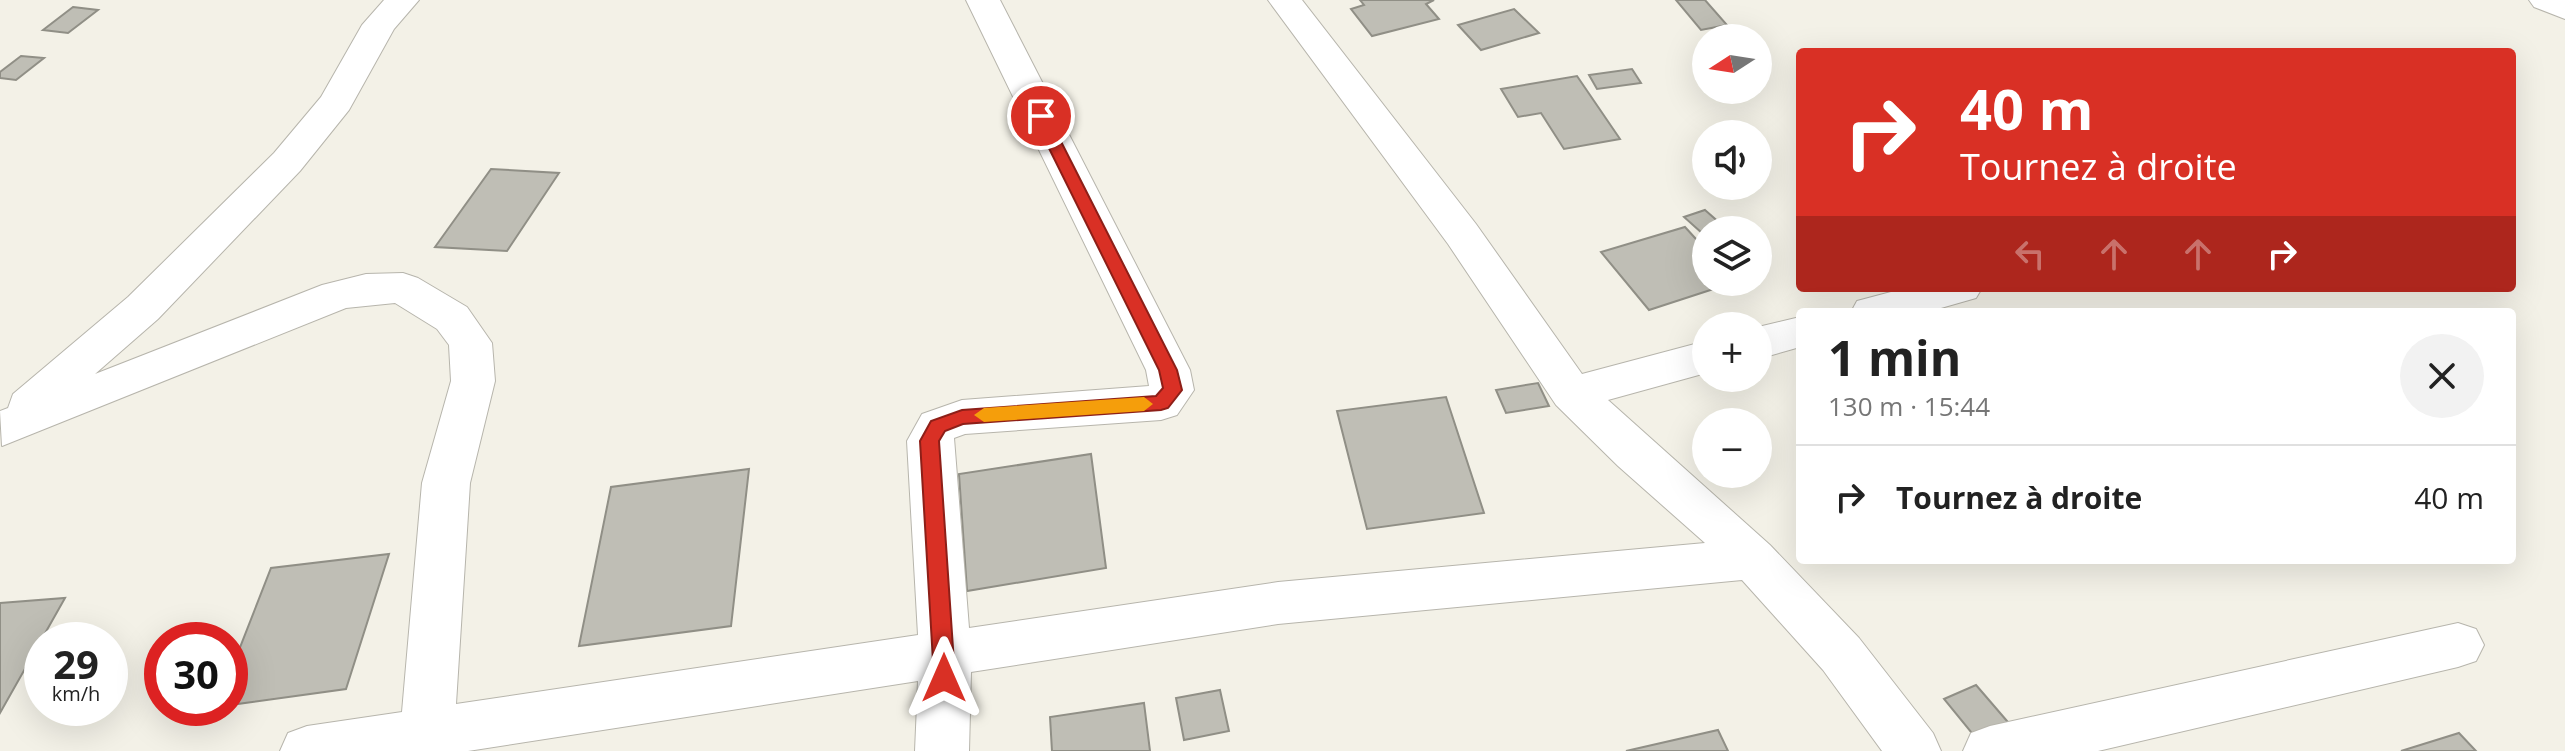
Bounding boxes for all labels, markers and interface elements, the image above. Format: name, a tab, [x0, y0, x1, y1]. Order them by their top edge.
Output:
north arrow	[1692, 24, 1772, 104]
map controls	[1692, 24, 1772, 488]
text: 40 m	[1960, 70, 2094, 146]
icon: right	[1828, 80, 1932, 184]
pin	[1007, 82, 1075, 150]
icon: arrive	[1019, 94, 1063, 138]
button: sound	[1692, 120, 1772, 200]
text: Tournez à droite	[1960, 142, 2237, 191]
button: layers	[1692, 216, 1772, 296]
icon: left	[2008, 232, 2052, 276]
icon: ahead	[2092, 232, 2136, 276]
icon: ahead	[2176, 232, 2220, 276]
icon: right	[2260, 232, 2304, 276]
button: +	[1692, 312, 1772, 392]
text: 1 min	[1828, 325, 1961, 390]
button: close	[2400, 334, 2484, 418]
text: 130 m · 15:44	[1828, 388, 1990, 424]
button: −	[1692, 408, 1772, 488]
icon: right	[1828, 475, 1872, 519]
text: Tournez à droite	[1896, 477, 2142, 518]
text: 40 m	[2414, 477, 2484, 518]
speed limit sign: 30	[144, 622, 248, 726]
text: 29	[53, 636, 99, 691]
position arrow	[902, 636, 986, 720]
text: km/h	[52, 680, 100, 707]

